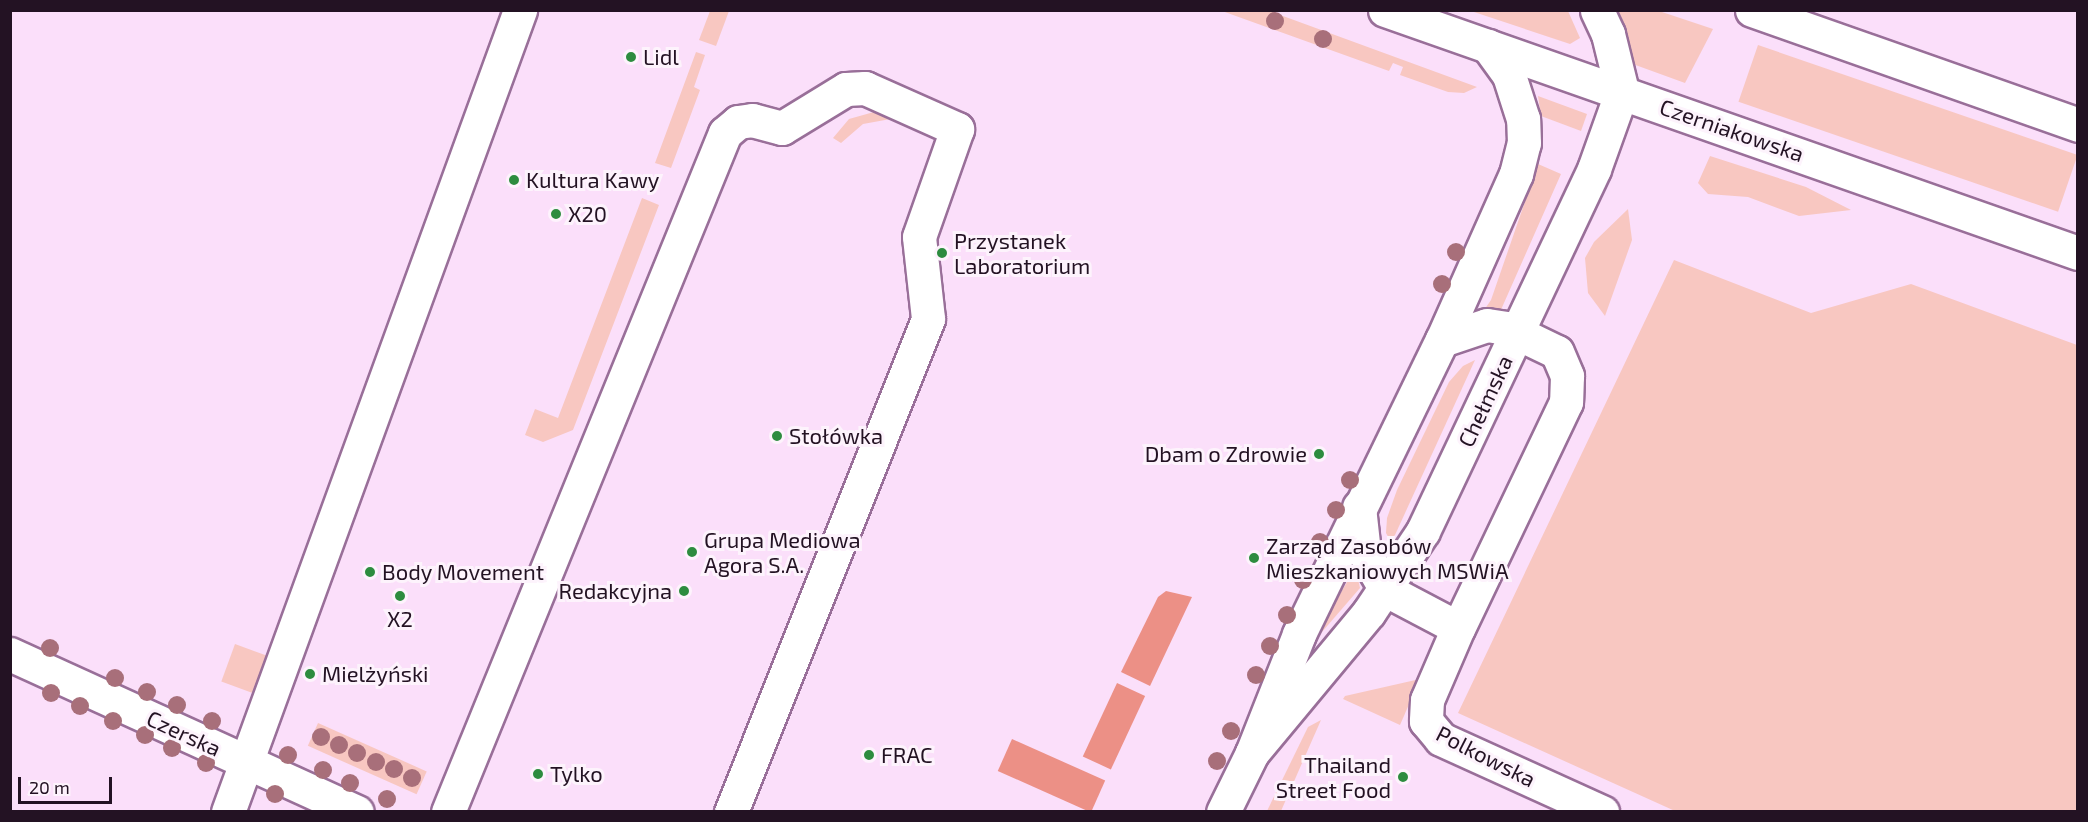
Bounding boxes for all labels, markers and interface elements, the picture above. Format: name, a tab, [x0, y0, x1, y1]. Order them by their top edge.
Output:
place label: Lidl	[643, 44, 679, 70]
marker: Lidl	[624, 50, 638, 64]
street label: Czerniakowska	[1657, 93, 1807, 167]
place label: Kultura Kawy	[526, 167, 659, 193]
marker: Kultura Kawy	[507, 173, 521, 187]
place label: X20	[568, 201, 607, 227]
marker: X20	[549, 207, 563, 221]
place label: Przystanek Laboratorium	[954, 227, 1090, 278]
marker: Przystanek Laboratorium	[935, 246, 949, 260]
street label: Chełmska	[1452, 351, 1518, 451]
place label: Stołówka	[789, 423, 883, 449]
marker: Stołówka	[770, 429, 784, 443]
place label: Dbam o Zdrowie	[1145, 441, 1307, 467]
marker: Dbam o Zdrowie	[1312, 447, 1326, 461]
place label: Grupa Mediowa Agora S.A.	[704, 526, 861, 578]
place label: Zarząd Zasobów Mieszkaniowych MSWiA	[1266, 532, 1509, 584]
marker: Grupa Mediowa Agora S.A.	[685, 545, 699, 559]
marker: Zarząd Zasobów Mieszkaniowych MSWiA	[1247, 551, 1261, 565]
place label: Body Movement	[382, 559, 545, 585]
marker: Body Movement	[363, 565, 377, 579]
place label: Redakcyjna	[558, 578, 672, 604]
marker: Redakcyjna	[677, 584, 691, 598]
marker: X2	[393, 589, 407, 603]
place label: X2	[387, 606, 413, 632]
place label: Mielżyński	[322, 661, 429, 687]
marker: Mielżyński	[303, 667, 317, 681]
street label: Czerska	[143, 704, 225, 762]
street label: Polkowska	[1432, 720, 1540, 792]
place label: FRAC	[881, 742, 933, 768]
marker: FRAC	[862, 748, 876, 762]
place label: Thailand Street Food	[1276, 751, 1391, 802]
place label: Tylko	[550, 761, 603, 787]
scale bar	[21, 765, 116, 803]
marker: Tylko	[531, 767, 545, 781]
marker: Thailand Street Food	[1396, 770, 1410, 784]
text: 20 m	[29, 776, 70, 798]

